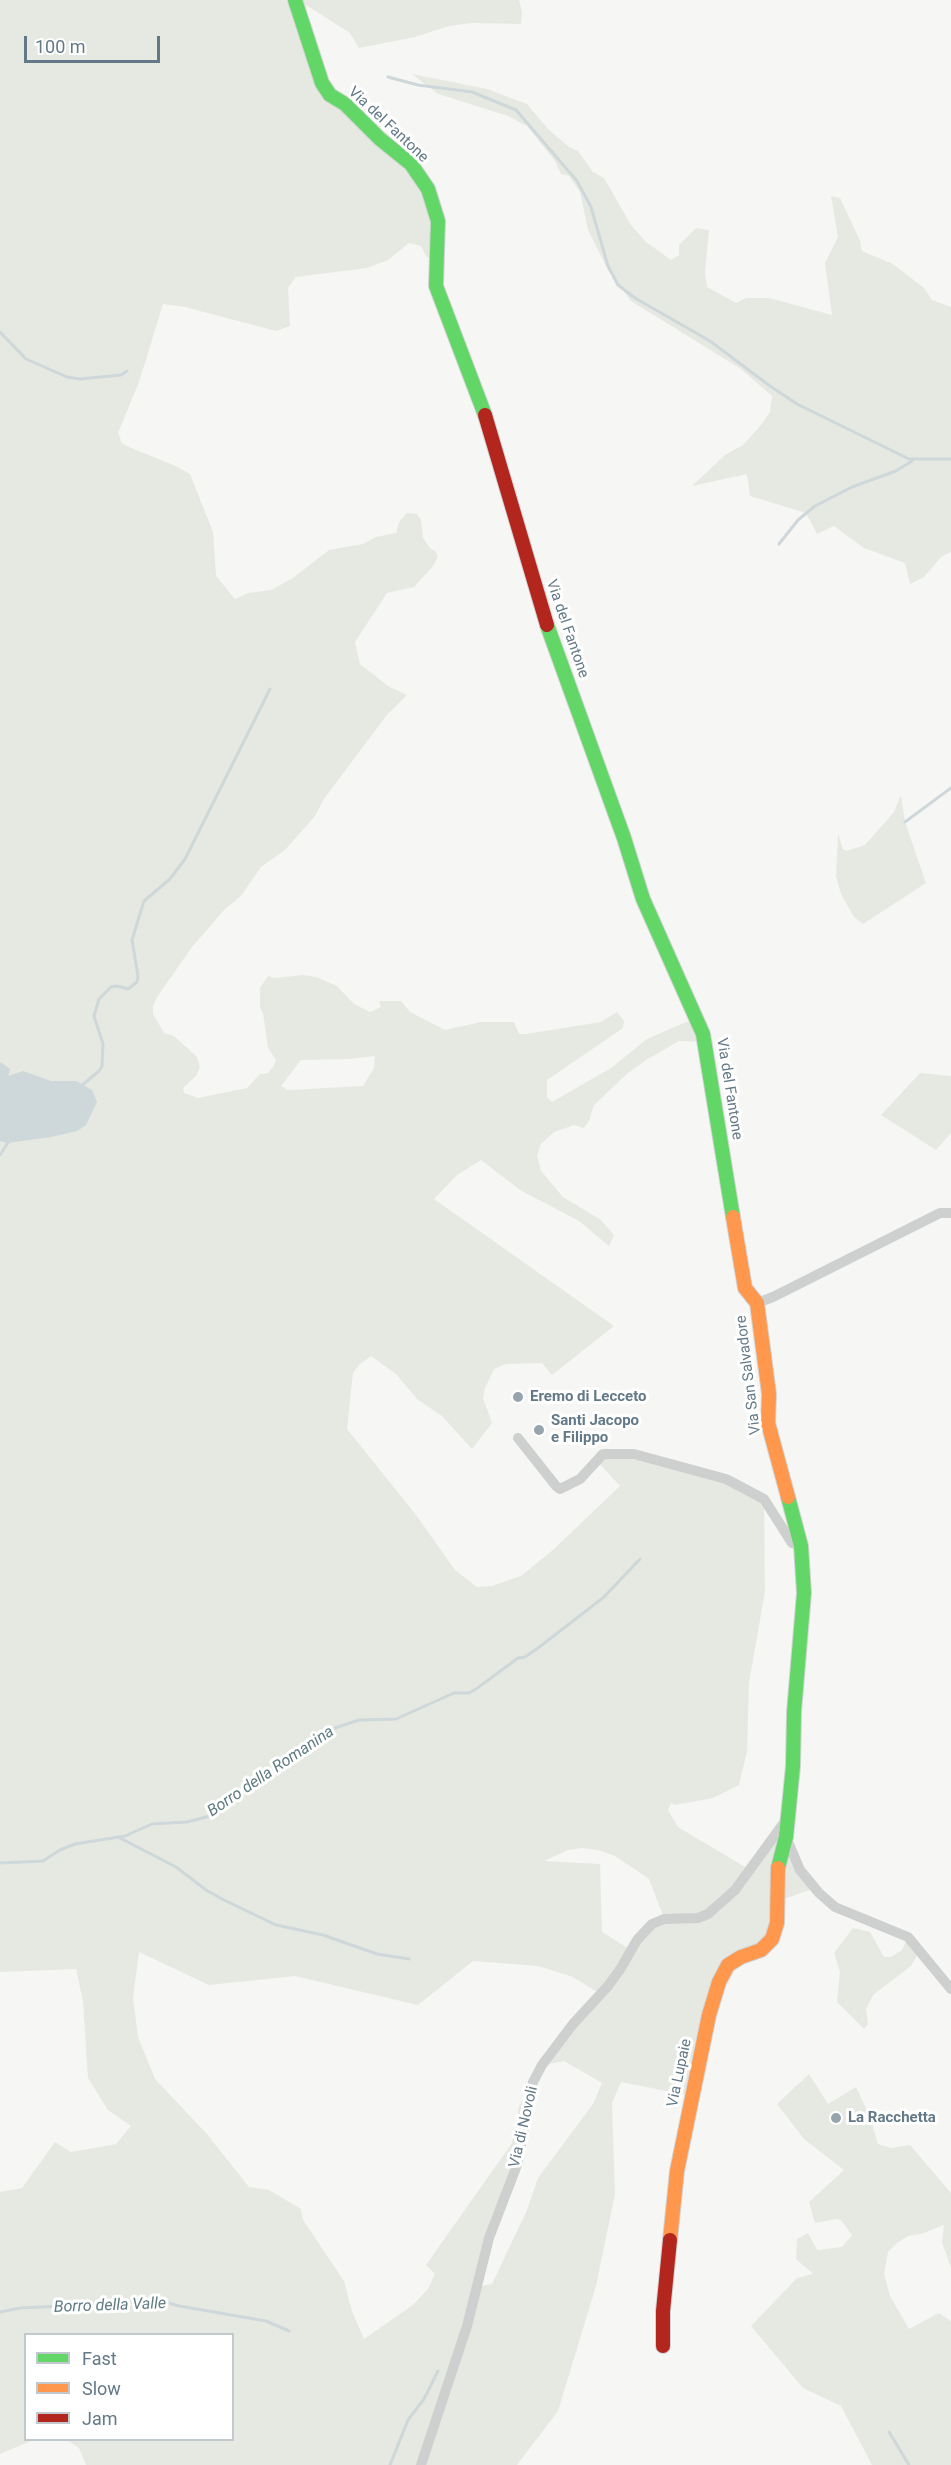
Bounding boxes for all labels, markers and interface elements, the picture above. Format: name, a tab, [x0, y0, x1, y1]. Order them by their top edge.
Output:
scale bar	[27, 24, 164, 62]
text: 100 m	[35, 36, 86, 57]
street label: Via del Fantone	[344, 83, 432, 167]
street label: Via del Fantone	[542, 577, 592, 681]
street label: Via del Fantone	[712, 1037, 746, 1141]
street label: Via San Salvadore	[733, 1314, 765, 1436]
place label: Eremo di Lecceto	[530, 1388, 647, 1406]
marker: Eremo di Lecceto	[511, 1390, 525, 1404]
place label: Santi Jacopo e Filippo	[551, 1412, 639, 1447]
marker: Santi Jacopo e Filippo	[532, 1423, 546, 1437]
water label: Borro della Romanina	[204, 1723, 338, 1821]
street label: Via Lupaie	[664, 2037, 696, 2109]
street label: Via di Novoli	[506, 2085, 542, 2169]
place label: La Racchetta	[848, 2109, 936, 2127]
marker: La Racchetta	[829, 2111, 843, 2125]
water label: Borro della Valle	[54, 2294, 166, 2318]
legend	[24, 2333, 234, 2441]
text: Fast	[82, 2348, 117, 2369]
text: Slow	[82, 2378, 121, 2399]
text: Jam	[82, 2408, 118, 2429]

